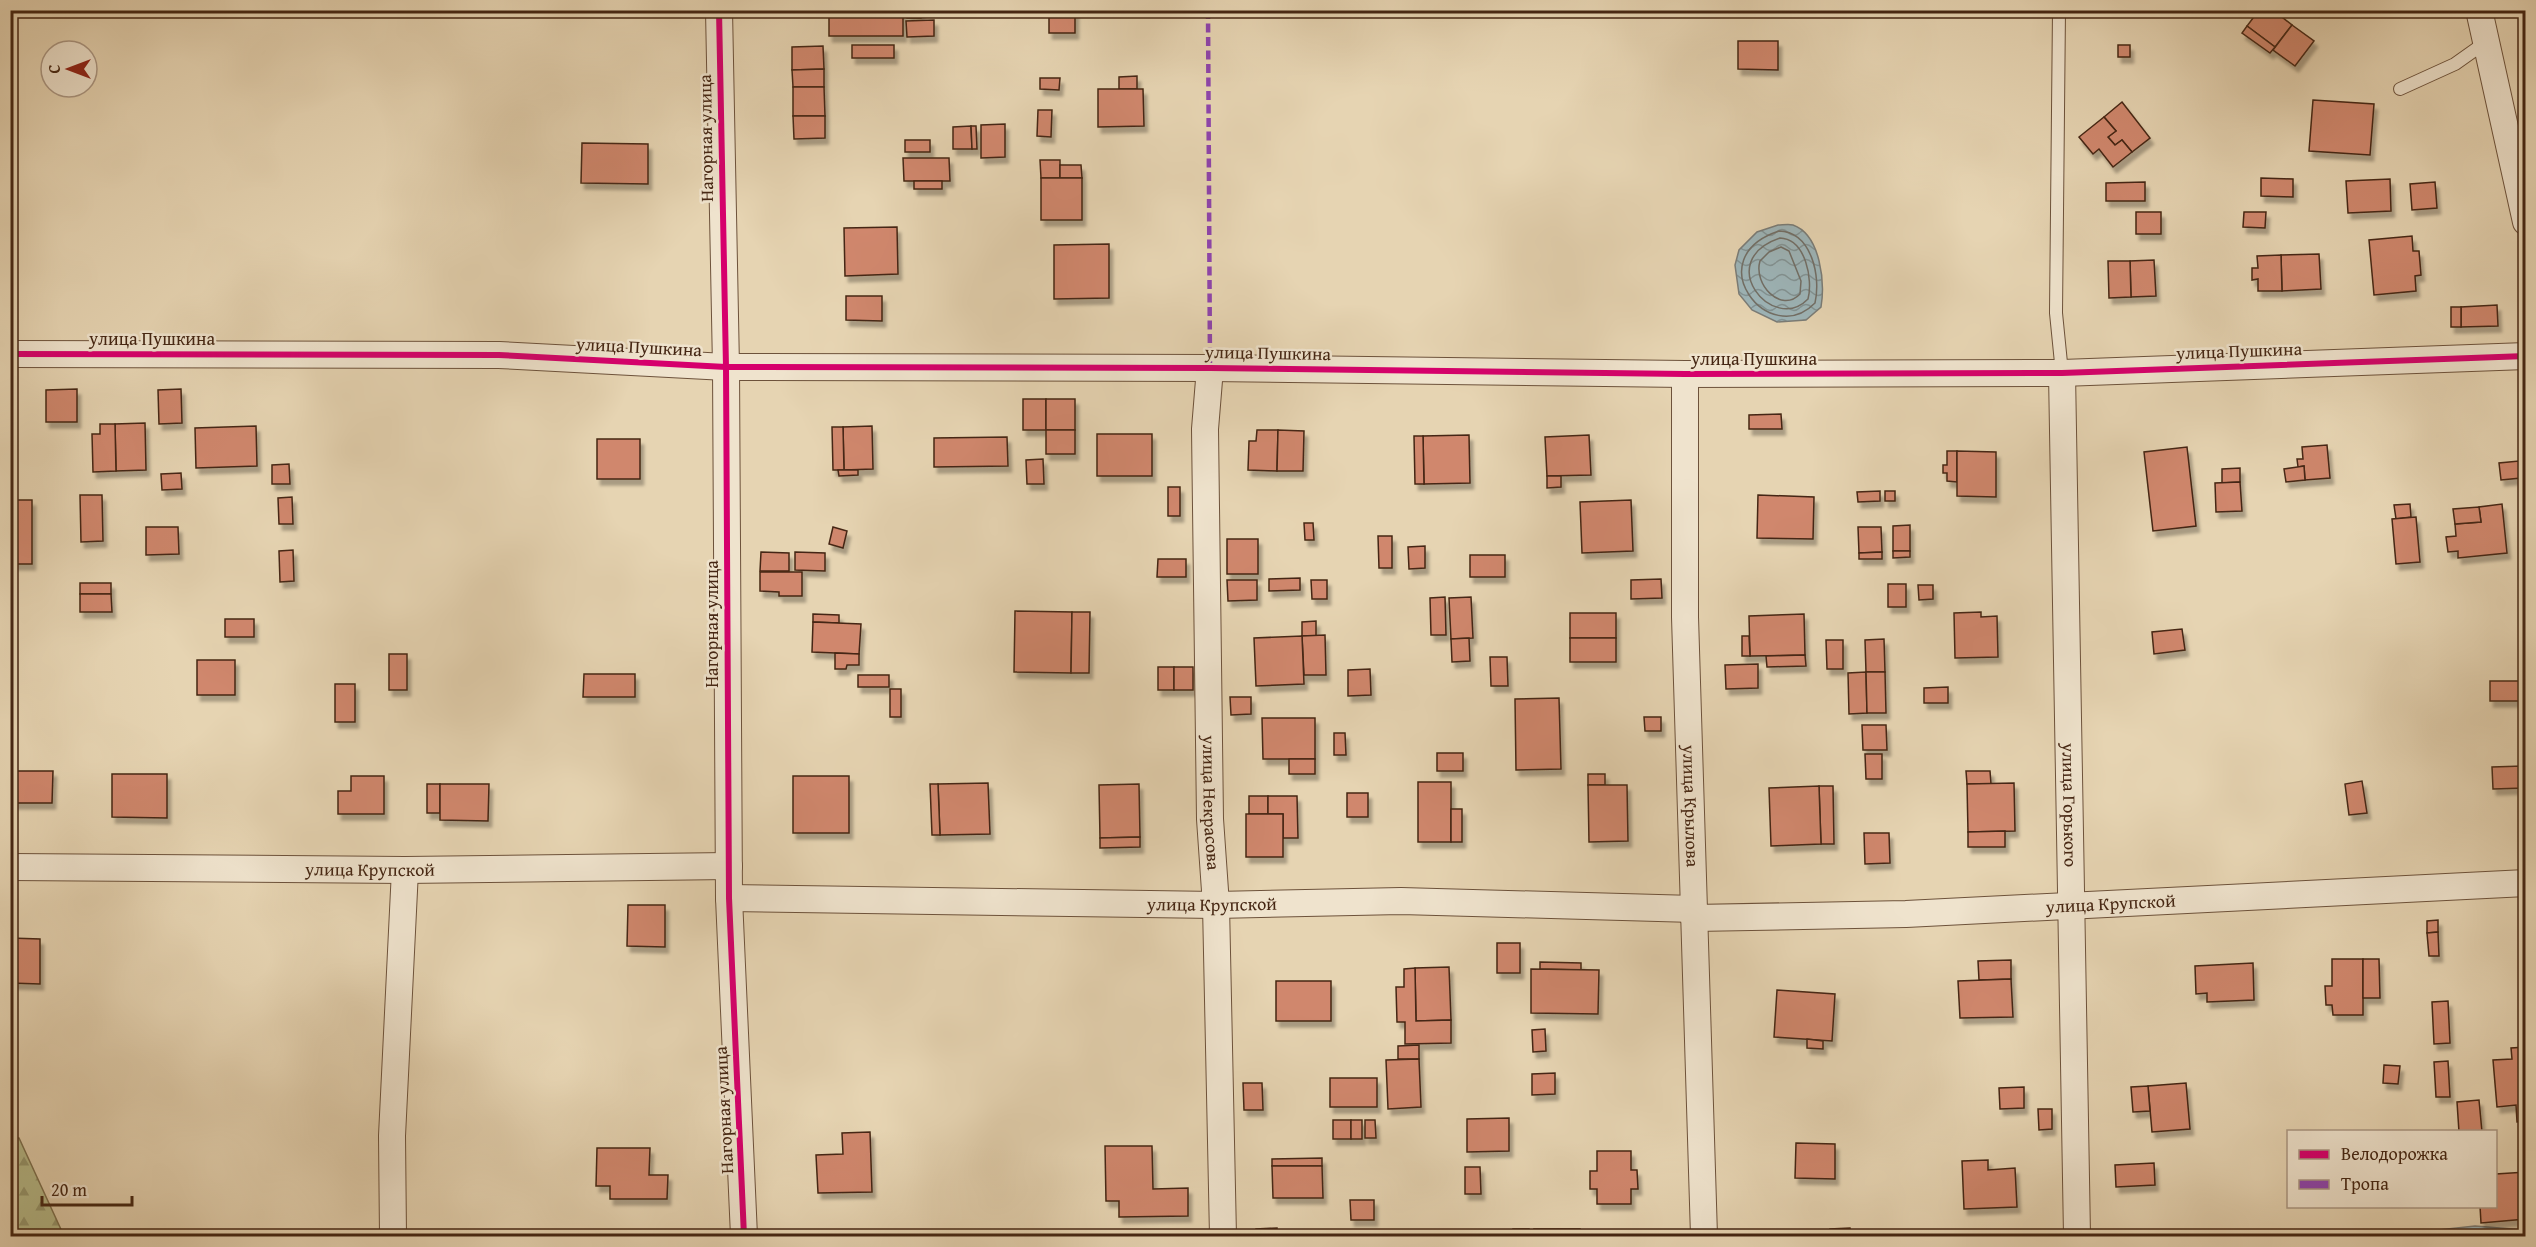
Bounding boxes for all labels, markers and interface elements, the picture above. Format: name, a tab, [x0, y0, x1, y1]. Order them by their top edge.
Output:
north arrow	[39, 39, 99, 99]
text: С	[42, 64, 66, 74]
street label: Нагорная улица	[691, 74, 720, 202]
street label: улица Пушкина	[88, 325, 215, 352]
street label: улица Пушкина	[574, 330, 703, 363]
street label: улица Пушкина	[2175, 335, 2303, 366]
street label: улица Пушкина	[1204, 338, 1332, 367]
street label: улица Пушкина	[1690, 345, 1817, 372]
street label: Нагорная улица	[698, 560, 725, 688]
street label: улица Некрасова	[1196, 734, 1228, 872]
street label: улица Горького	[2055, 742, 2085, 867]
street label: улица Крылова	[1676, 743, 1707, 868]
street label: улица Крупской	[304, 855, 435, 883]
street label: улица Крупской	[2044, 887, 2177, 920]
street label: улица Крупской	[1146, 890, 1278, 918]
street label: Нагорная улица	[707, 1045, 740, 1175]
legend	[2287, 1130, 2497, 1208]
text: Велодорожка	[2341, 1140, 2448, 1167]
scale bar	[42, 1169, 132, 1207]
text: Тропа	[2341, 1170, 2389, 1197]
text: 20 m	[51, 1176, 87, 1203]

